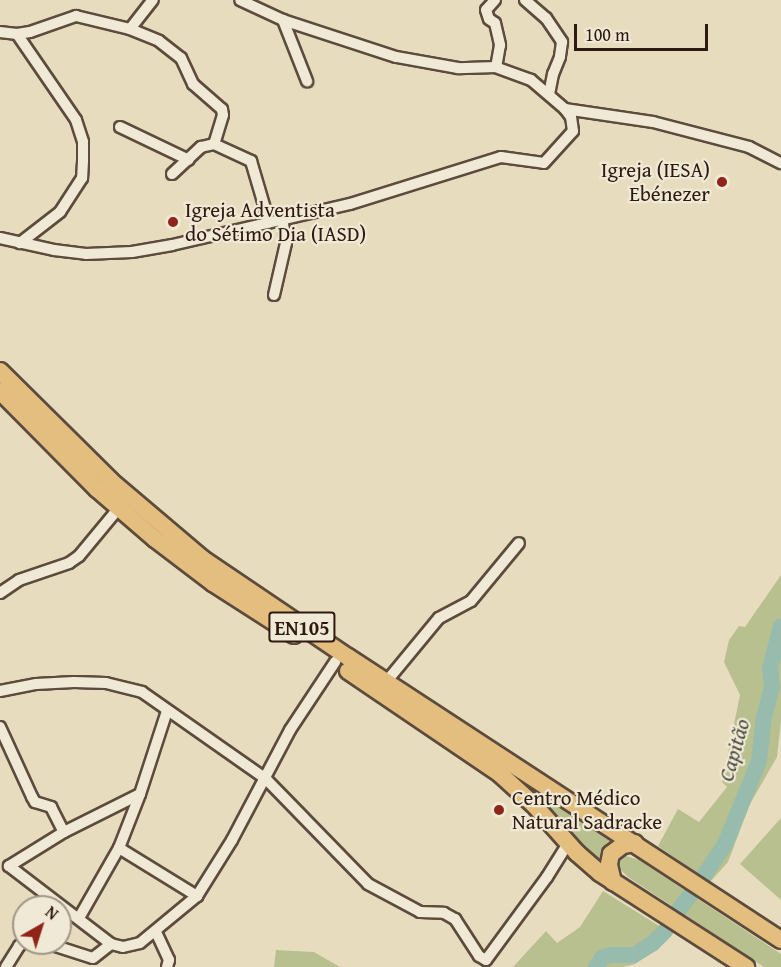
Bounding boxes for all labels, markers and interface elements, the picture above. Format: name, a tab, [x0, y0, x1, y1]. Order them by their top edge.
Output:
scale bar	[577, 12, 710, 50]
text: 100 m	[585, 21, 630, 48]
place label: Igreja (IESA) Ebénezer	[601, 157, 710, 207]
marker: Igreja (IESA) Ebénezer	[715, 175, 729, 189]
place label: Igreja Adventista do Sétimo Dia (IASD)	[185, 197, 366, 247]
marker: Igreja Adventista do Sétimo Dia (IASD)	[166, 215, 180, 229]
road number: EN105	[268, 610, 336, 644]
water label: Capitão	[713, 716, 755, 784]
place label: Centro Médico Natural Sadracke	[512, 785, 662, 835]
marker: Centro Médico Natural Sadracke	[490, 801, 508, 819]
north arrow	[12, 895, 72, 955]
text: N	[40, 900, 64, 925]

